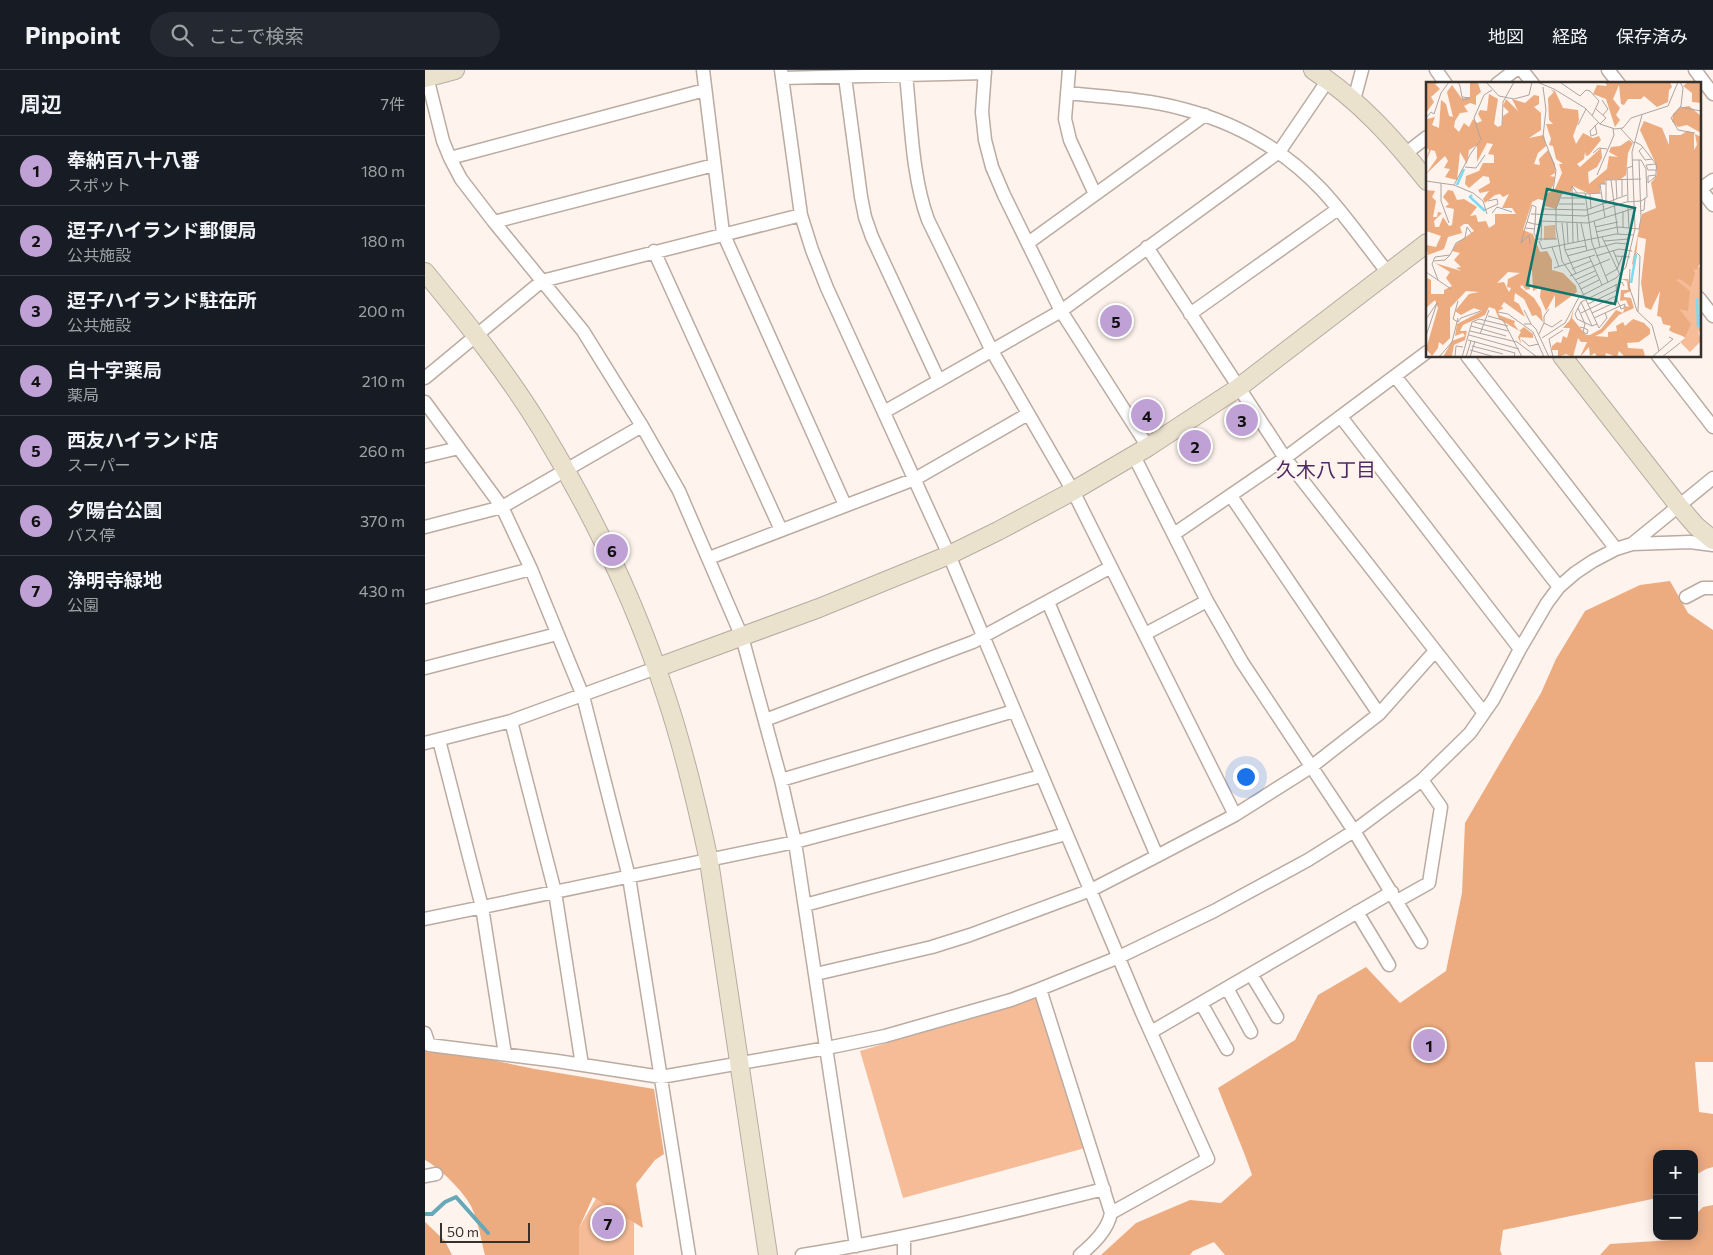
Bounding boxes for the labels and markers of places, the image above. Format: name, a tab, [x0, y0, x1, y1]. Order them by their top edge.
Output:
pin: 5	[1100, 302, 1132, 340]
pin: 4	[1131, 396, 1163, 434]
pin: 3	[1226, 401, 1258, 439]
pin: 2	[1179, 427, 1211, 465]
pin: 6	[596, 531, 628, 569]
pin: 1	[1413, 1026, 1445, 1064]
pin: 7	[592, 1204, 624, 1242]

